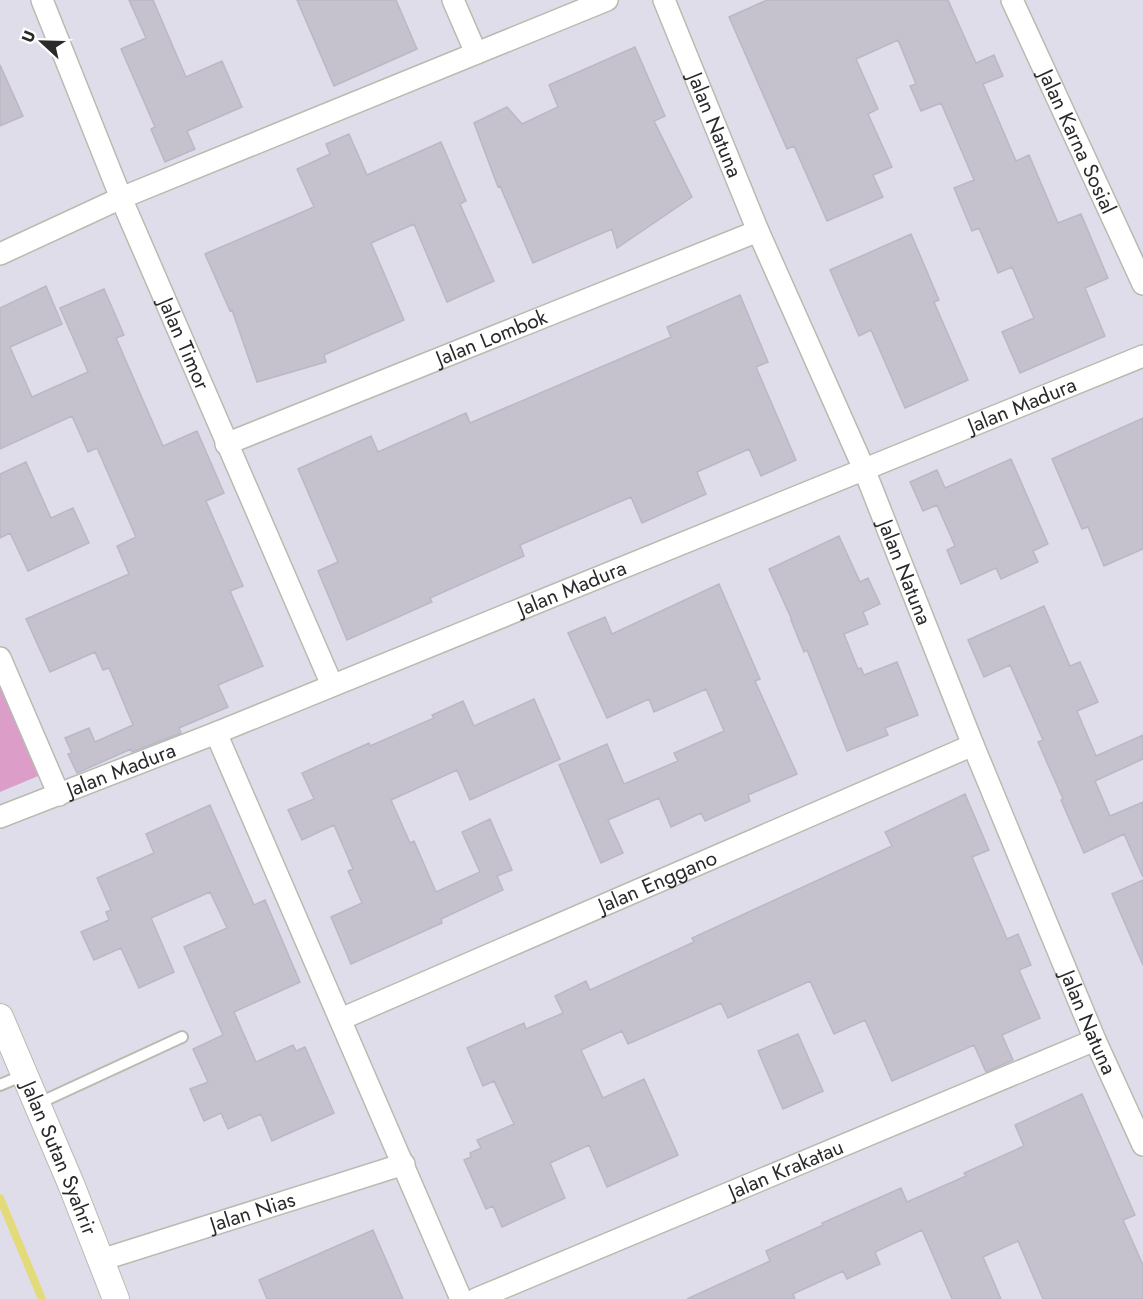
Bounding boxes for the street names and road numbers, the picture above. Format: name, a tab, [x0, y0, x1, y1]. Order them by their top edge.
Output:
street label: Jalan Karna Sosial	[1030, 62, 1124, 219]
street label: Jalan Natuna	[679, 65, 750, 182]
street label: Jalan Timor	[150, 290, 218, 395]
street label: Jalan Lombok	[429, 302, 552, 375]
street label: Jalan Madura	[960, 370, 1081, 442]
street label: Jalan Natuna	[869, 512, 939, 629]
street label: Jalan Madura	[510, 553, 631, 625]
street label: Jalan Madura	[59, 735, 180, 806]
street label: Jalan Enggano	[591, 843, 722, 922]
street label: Jalan Natuna	[1052, 963, 1124, 1080]
street label: Jalan Sutan Syahrir	[13, 1074, 105, 1240]
street label: Jalan Krakatau	[721, 1132, 848, 1208]
street label: Jalan Nias	[203, 1184, 299, 1240]

